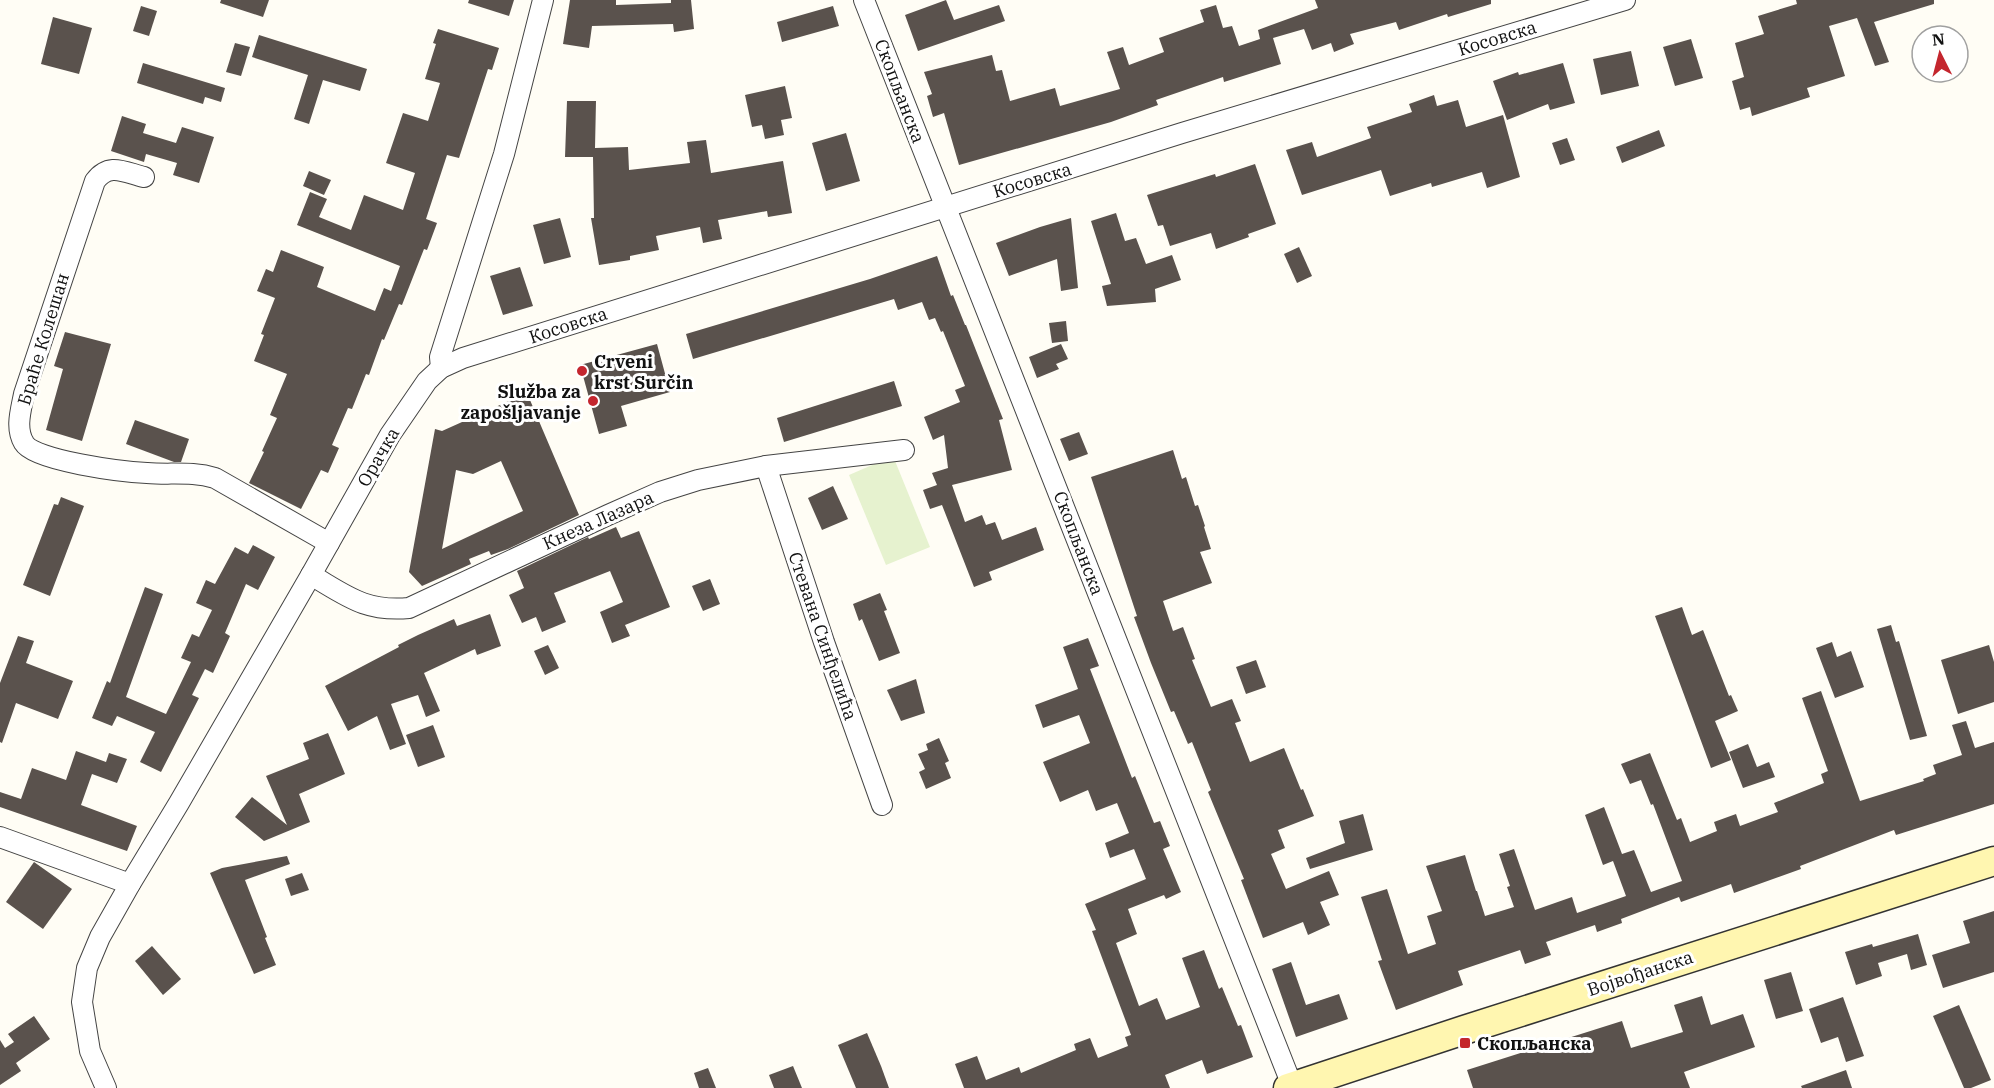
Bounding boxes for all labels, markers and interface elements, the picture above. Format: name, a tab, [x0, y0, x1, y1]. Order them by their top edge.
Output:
street label: Косовска	[1455, 15, 1539, 61]
north arrow	[1910, 24, 1970, 84]
text: N	[1931, 28, 1946, 50]
street label: Скопљанска	[870, 36, 930, 146]
street label: Косовска	[990, 157, 1074, 203]
street label: Браће Колешан	[12, 270, 74, 408]
street label: Косовска	[526, 301, 610, 348]
place label: Crveni krst Surčin	[594, 350, 693, 394]
marker: Crveni krst Surčin	[575, 364, 589, 378]
place label: Služba za zapošljavanje	[461, 380, 581, 424]
marker: Služba za zapošljavanje	[586, 394, 600, 408]
street label: Орачка	[352, 423, 404, 491]
street label: Кнеза Лазара	[539, 485, 657, 555]
street label: Скопљанска	[1049, 488, 1109, 598]
street label: Стевана Синђелића	[783, 549, 863, 723]
street label: Војвођанска	[1584, 945, 1696, 1001]
place label: Скопљанска	[1477, 1032, 1591, 1055]
marker: Скопљанска	[1458, 1036, 1472, 1050]

